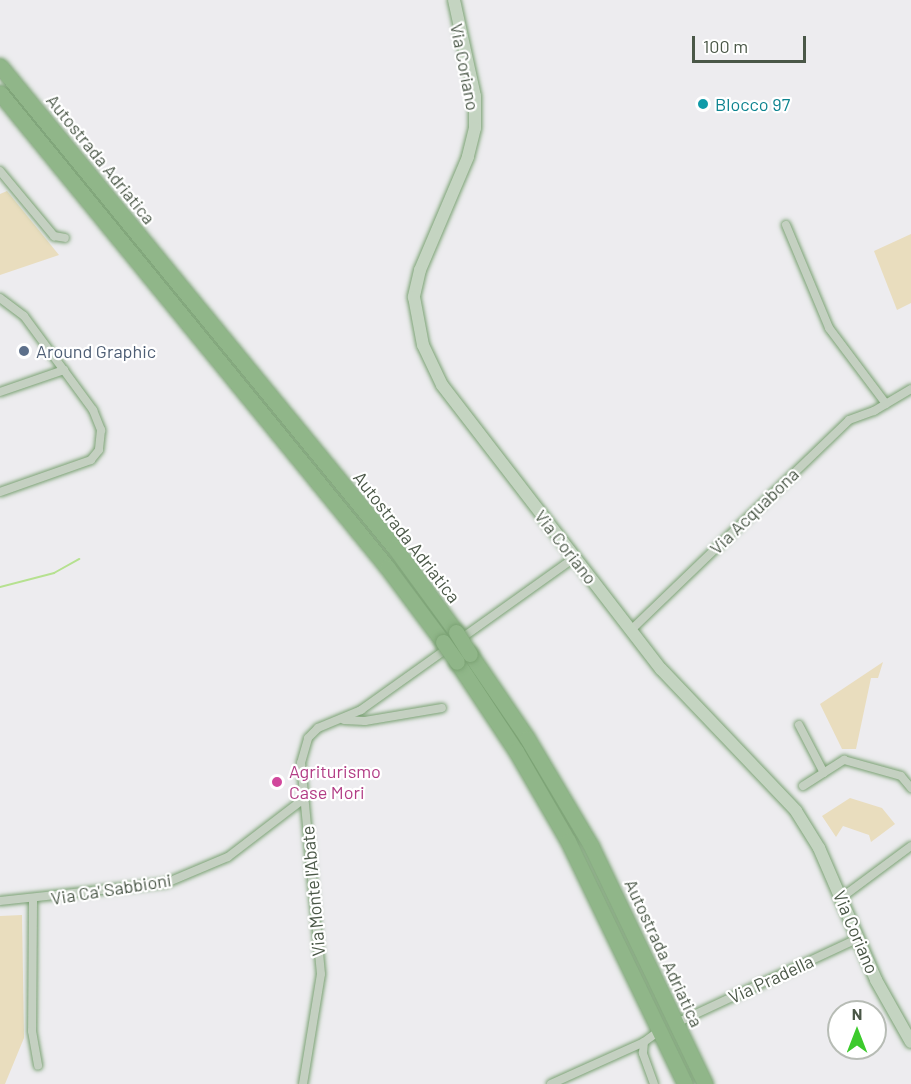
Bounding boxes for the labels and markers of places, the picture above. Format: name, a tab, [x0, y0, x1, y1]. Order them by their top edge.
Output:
place label: Blocco 97	[715, 93, 790, 115]
marker: Blocco 97	[696, 97, 710, 111]
place label: Around Graphic	[36, 340, 156, 362]
marker: Around Graphic	[17, 344, 31, 358]
place label: Agriturismo Case Mori	[289, 761, 381, 804]
marker: Agriturismo Case Mori	[270, 775, 284, 789]

